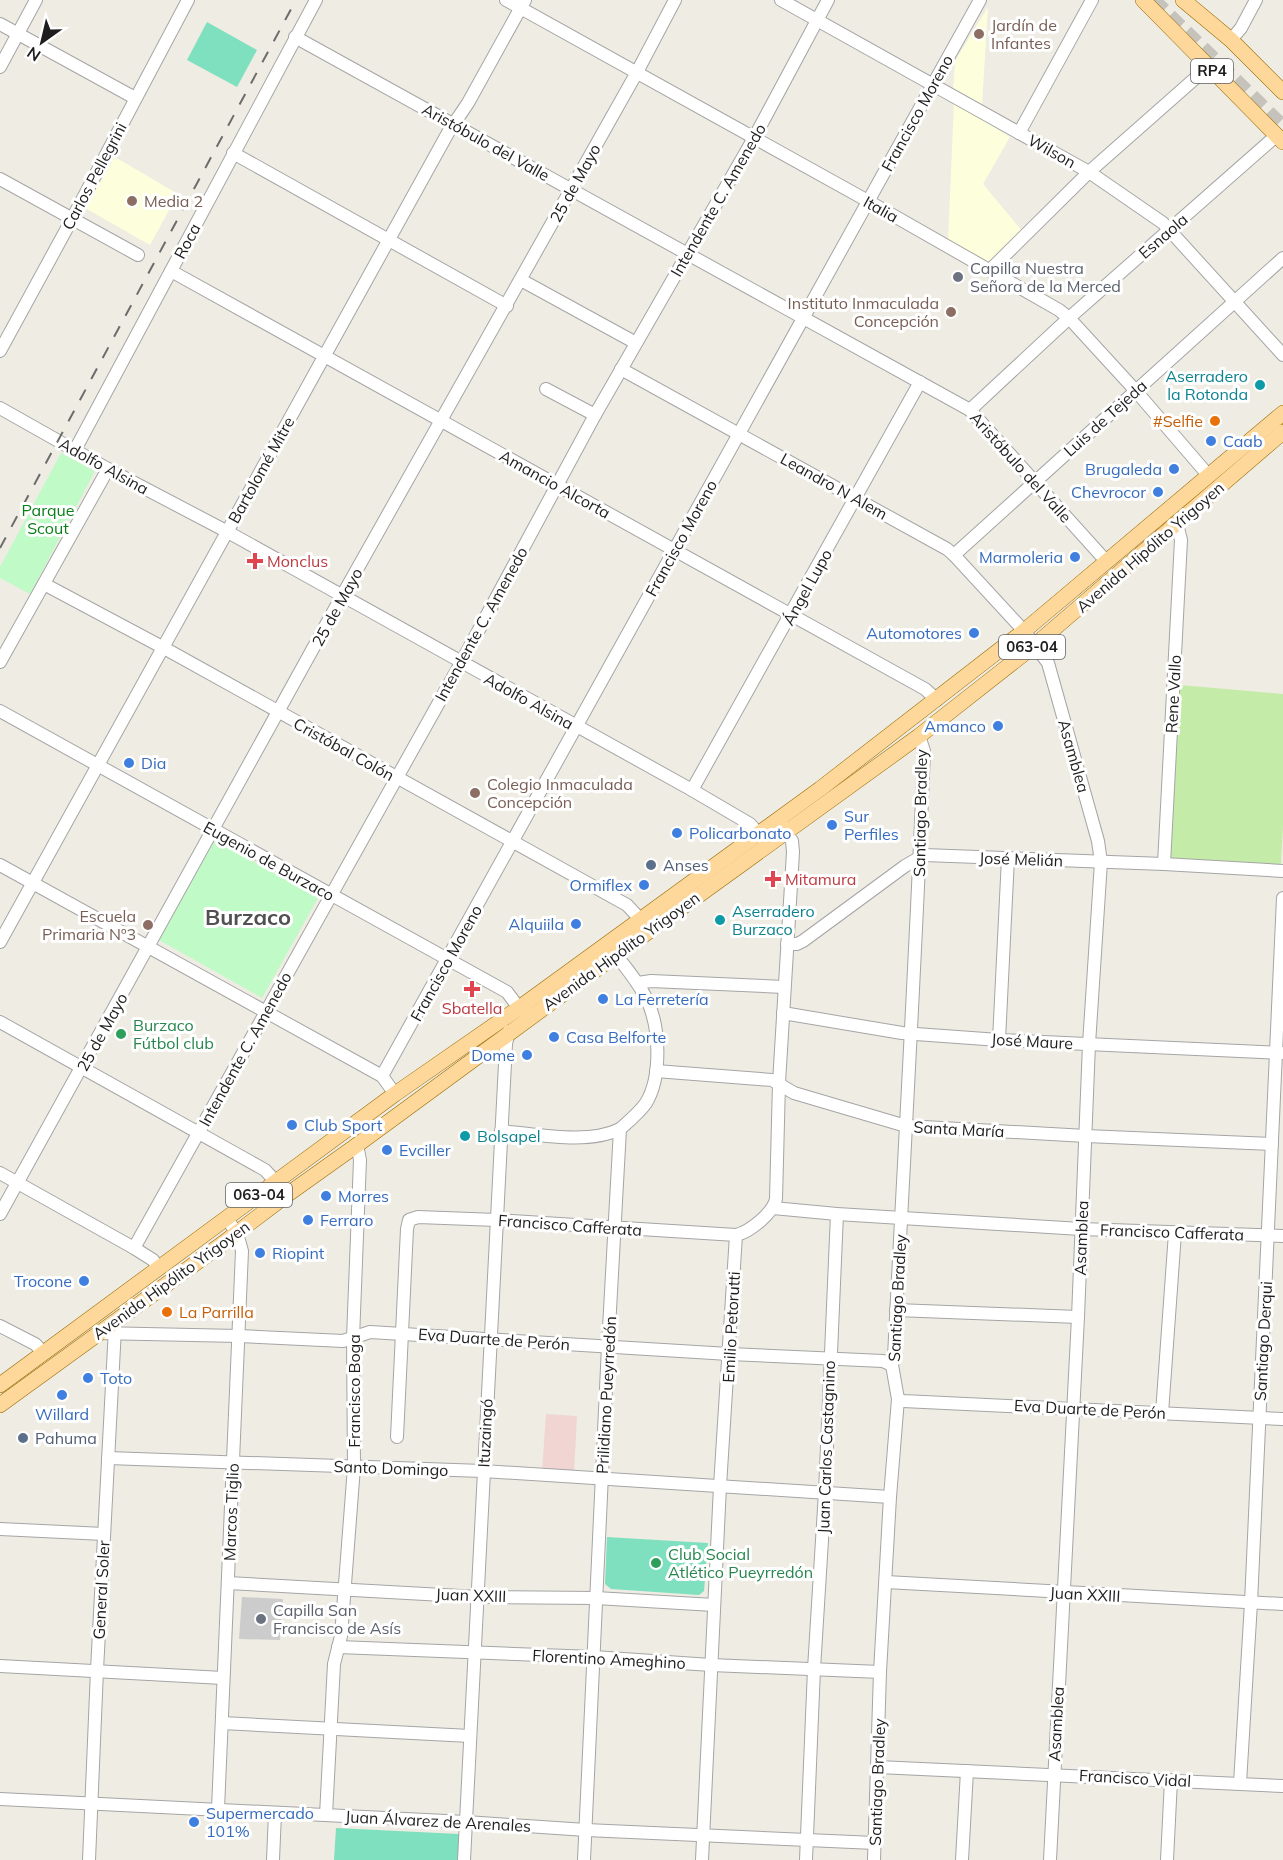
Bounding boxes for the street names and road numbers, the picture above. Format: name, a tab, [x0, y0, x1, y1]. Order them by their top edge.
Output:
street label: Francisco Moreno	[877, 51, 957, 175]
road number: RP4	[1191, 59, 1233, 83]
street label: Aristóbulo del Valle	[419, 99, 553, 185]
street label: Carlos Pellegrini	[57, 119, 131, 233]
street label: Intendente C. Amenedo	[666, 120, 770, 280]
street label: Wilson	[1024, 130, 1080, 172]
street label: 25 de Mayo	[545, 140, 605, 226]
street label: Italia	[860, 191, 902, 227]
street label: Esnaola	[1134, 209, 1192, 263]
street label: Roca	[169, 220, 205, 262]
street label: Luis de Tejeda	[1059, 375, 1151, 461]
street label: Aristóbulo del Valle	[966, 407, 1076, 527]
street label: Bartolomé Mitre	[223, 413, 299, 527]
street label: Adolfo Alsina	[56, 433, 152, 499]
street label: Amancio Alcorta	[496, 445, 614, 523]
street label: Leandro N Alem	[777, 448, 891, 524]
street label: Francisco Moreno	[641, 476, 721, 600]
street label: Avenida Hipólito Yrigoyen	[1072, 477, 1228, 617]
street label: Intendente C. Amenedo	[430, 543, 532, 705]
street label: Ángel Lupo	[778, 545, 836, 629]
street label: 25 de Mayo	[307, 564, 367, 650]
road number: 063-04	[999, 635, 1065, 659]
street label: Rene Vallo	[1161, 654, 1185, 734]
street label: Adolfo Alsina	[481, 668, 577, 734]
street label: Cristóbal Colón	[290, 713, 398, 785]
street label: Asamblea	[1054, 717, 1094, 795]
street label: Santiago Bradley	[909, 749, 931, 877]
street label: Eugenio de Burzaco	[200, 817, 338, 905]
street label: José Melián	[979, 848, 1063, 870]
street label: Avenida Hipólito Yrigoyen	[538, 887, 704, 1015]
street label: Francisco Moreno	[406, 901, 486, 1025]
street label: Intendente C. Amenedo	[194, 968, 296, 1130]
street label: 25 de Mayo	[72, 989, 132, 1075]
street label: José Maure	[990, 1029, 1074, 1053]
street label: Santa María	[913, 1117, 1005, 1141]
road number: 063-04	[226, 1183, 292, 1207]
street label: Asamblea	[1070, 1200, 1092, 1276]
street label: Francisco Cafferata	[497, 1210, 643, 1240]
street label: Avenida Hipólito Yrigoyen	[88, 1216, 254, 1344]
street label: Francisco Cafferata	[1100, 1219, 1244, 1245]
street label: Santiago Bradley	[884, 1233, 910, 1362]
street label: Emilio Petorutti	[718, 1271, 744, 1383]
street label: Santiago Derqui	[1250, 1281, 1276, 1401]
street label: Prilidiano Pueyrredón	[592, 1315, 620, 1475]
street label: Eva Duarte de Perón	[417, 1324, 571, 1354]
street label: Francisco Boga	[344, 1334, 364, 1448]
street label: Juan Carlos Castagnino	[813, 1360, 839, 1534]
street label: Eva Duarte de Perón	[1013, 1395, 1167, 1423]
street label: Ituzaingó	[473, 1398, 497, 1468]
street label: Santo Domingo	[333, 1456, 449, 1480]
street label: Marcos Tiglio	[219, 1463, 243, 1561]
street label: General Soler	[88, 1540, 114, 1640]
street label: Juan XXIII	[1049, 1582, 1121, 1606]
street label: Juan XXIII	[435, 1584, 507, 1606]
street label: Florentino Ameghino	[532, 1645, 686, 1673]
street label: Asamblea	[1044, 1686, 1068, 1762]
street label: Santiago Bradley	[865, 1717, 889, 1846]
street label: Francisco Vidal	[1078, 1765, 1192, 1791]
street label: Juan Álvarez de Arenales	[345, 1806, 531, 1836]

